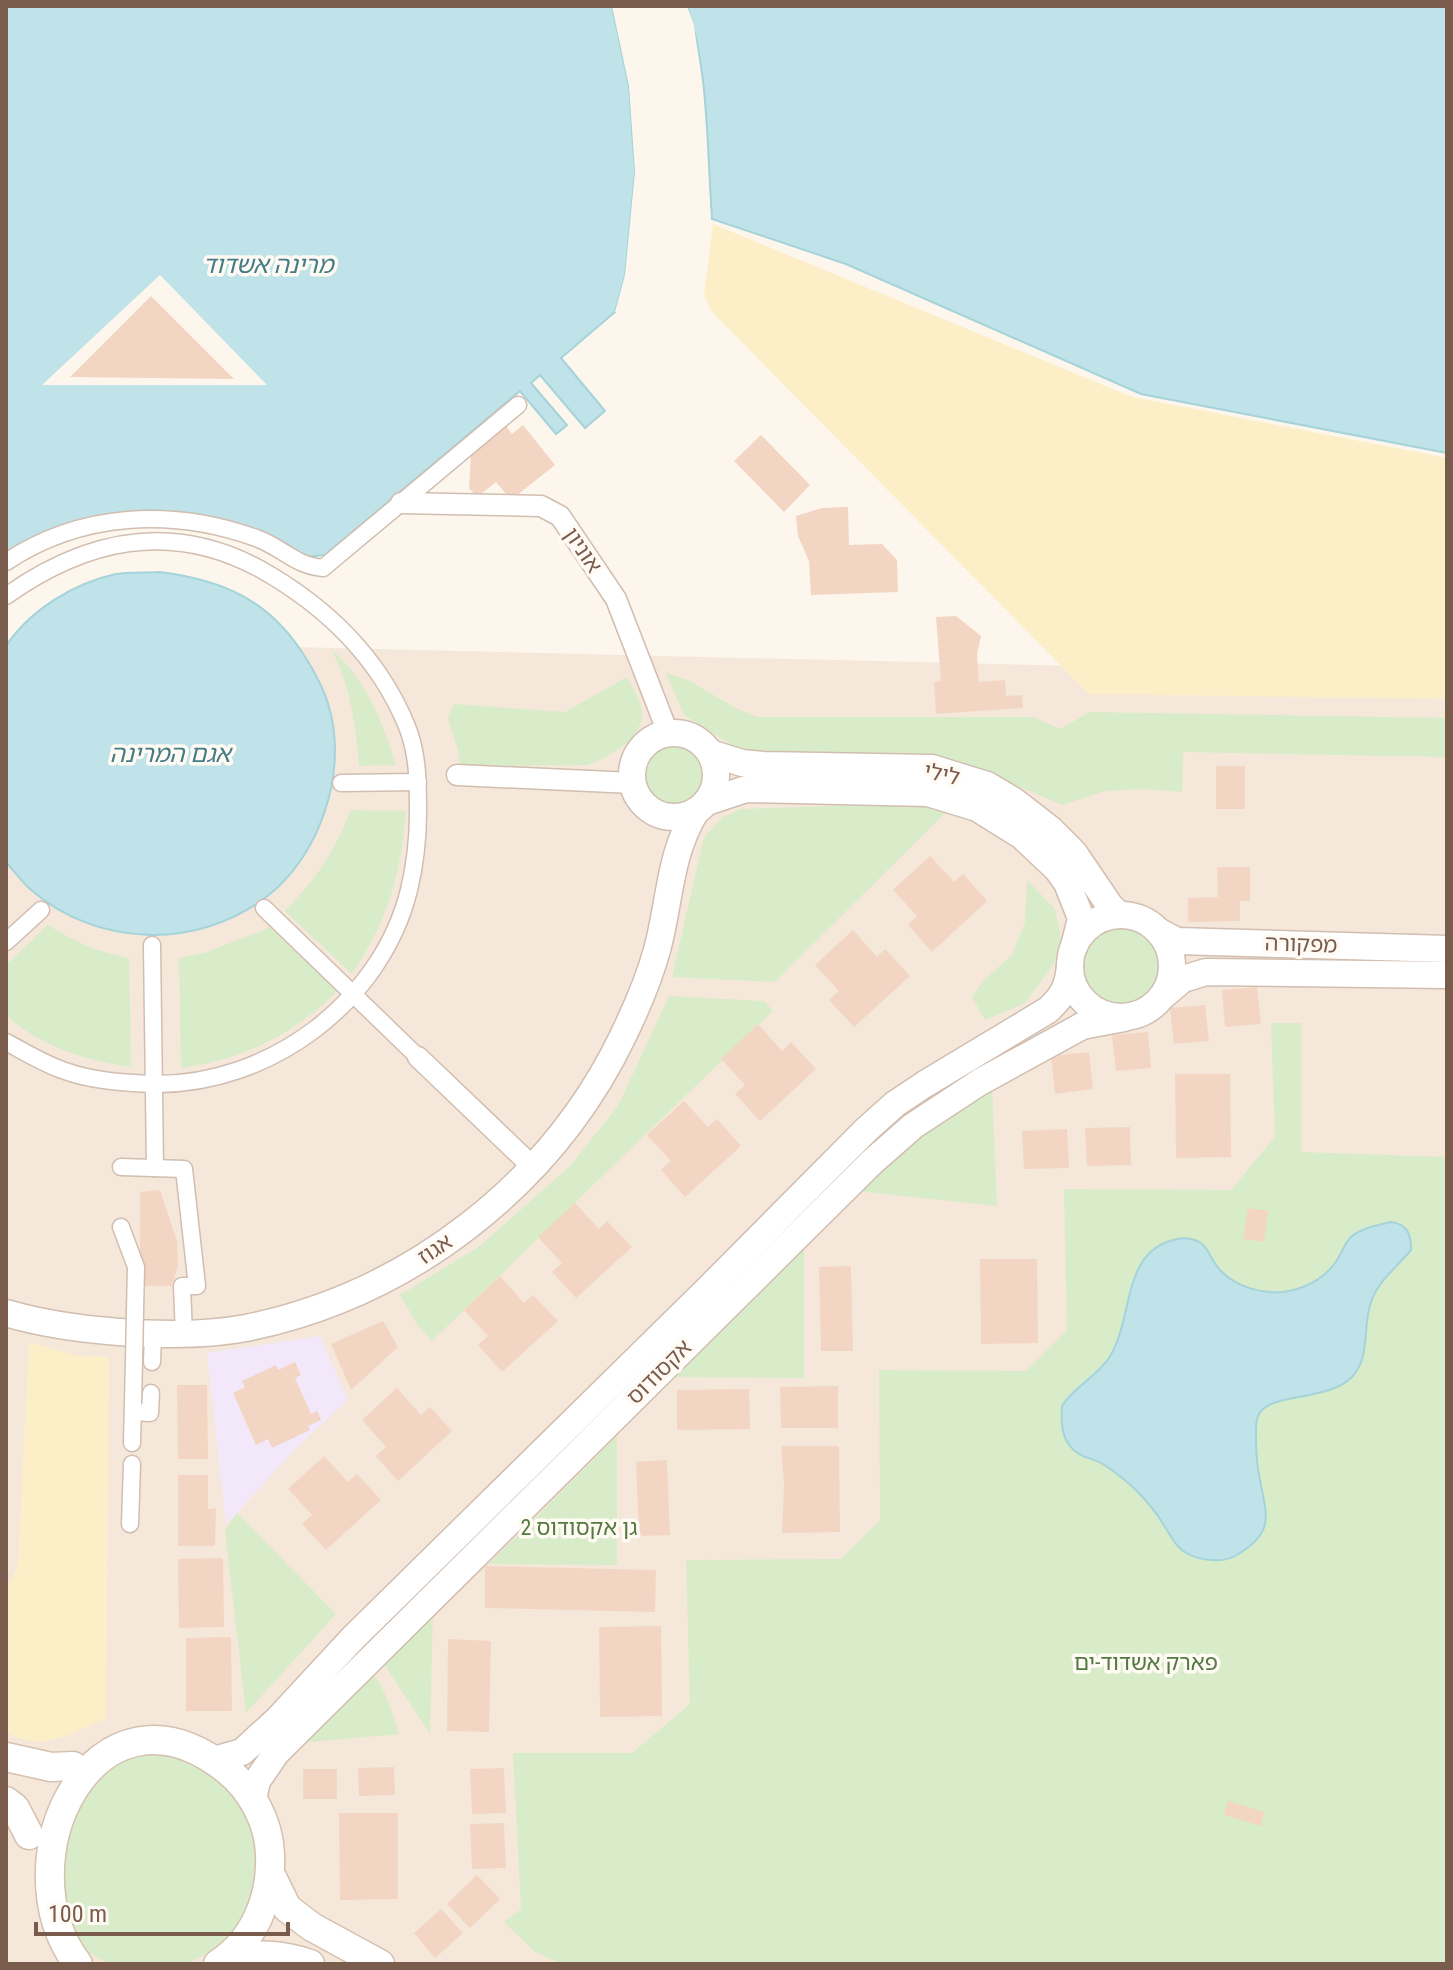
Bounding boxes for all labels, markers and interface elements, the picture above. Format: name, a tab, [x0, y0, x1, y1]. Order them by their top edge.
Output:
water label: מרינה אשדוד	[203, 251, 335, 279]
street label: אוניון	[559, 523, 607, 577]
water label: אגם המרינה	[110, 740, 233, 768]
street label: לילי	[922, 758, 962, 790]
street label: מפקורה	[1264, 930, 1338, 958]
street label: אגוז	[413, 1229, 457, 1269]
street label: אקסודוס	[622, 1335, 696, 1409]
park label: גן אקסודוס 2	[520, 1515, 638, 1540]
park label: פארק אשדוד-ים	[1074, 1650, 1218, 1675]
scale bar	[36, 1886, 288, 1936]
text: 100 m	[48, 1900, 107, 1928]

